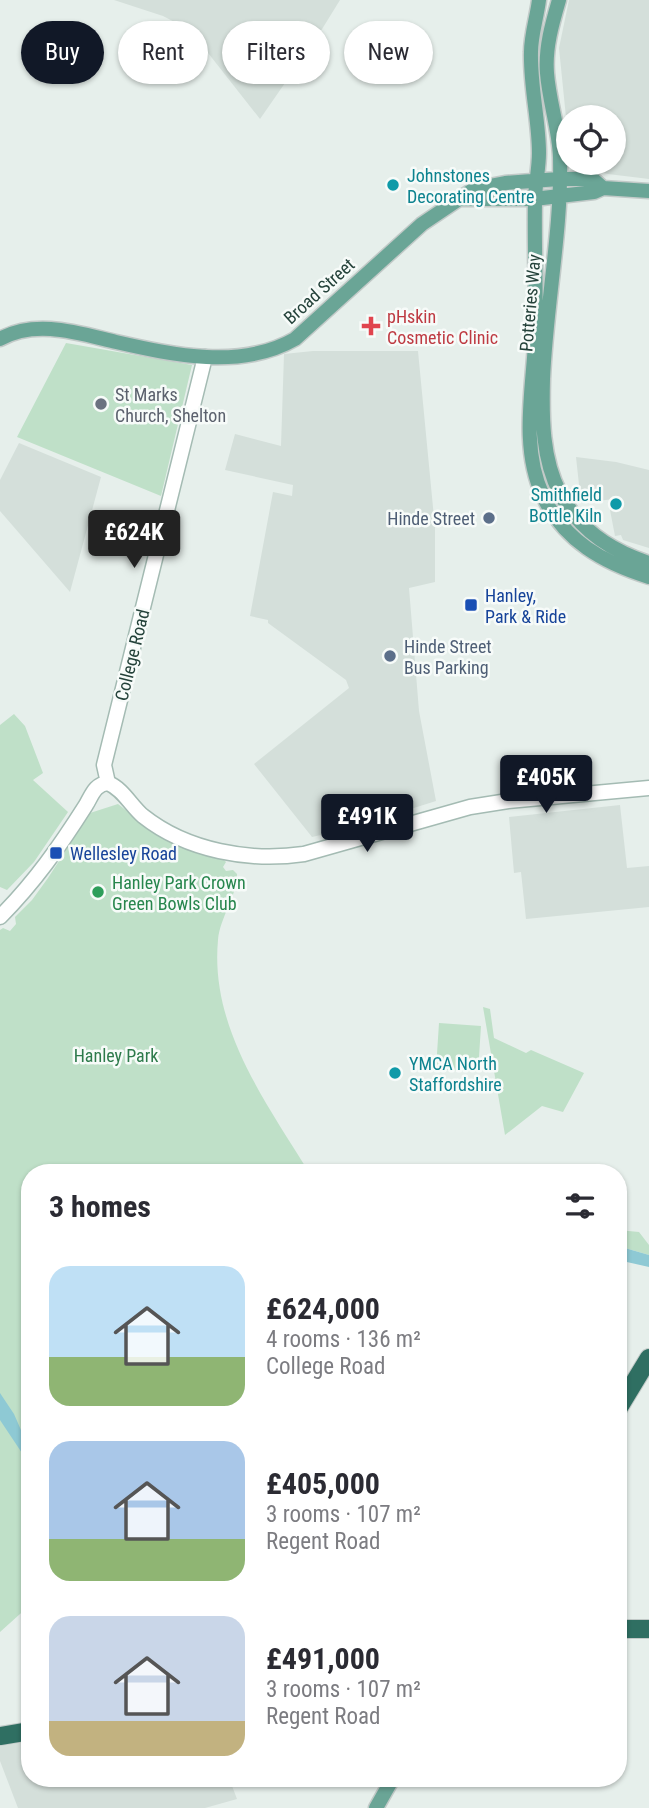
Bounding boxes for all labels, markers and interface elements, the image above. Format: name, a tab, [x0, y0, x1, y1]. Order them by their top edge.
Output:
chip: Buy	[21, 21, 104, 84]
chip: Rent	[118, 21, 208, 84]
chip: Filters	[222, 21, 330, 84]
chip: New	[344, 21, 433, 84]
map controls	[556, 105, 626, 175]
button: locate	[556, 105, 626, 175]
place label: Johnstones Decorating Centre	[407, 165, 534, 207]
marker: Johnstones Decorating Centre	[385, 177, 401, 193]
street label: Potteries Way	[515, 253, 545, 353]
street label: Broad Street	[279, 254, 359, 328]
place label: pHskin Cosmetic Clinic	[387, 306, 498, 348]
marker: pHskin Cosmetic Clinic	[361, 316, 381, 336]
place label: St Marks Church, Shelton	[115, 384, 226, 426]
marker: St Marks Church, Shelton	[93, 396, 109, 412]
place label: Smithfield Bottle Kiln	[529, 484, 602, 526]
marker: Smithfield Bottle Kiln	[608, 496, 624, 512]
place label: Hinde Street	[387, 508, 475, 529]
pin: £624K	[85, 510, 183, 570]
marker: Hinde Street	[481, 510, 497, 526]
text: £624K	[104, 519, 164, 546]
place label: Hanley, Park & Ride	[485, 585, 566, 627]
marker: Hanley, Park & Ride	[463, 597, 479, 613]
street label: College Road	[110, 607, 154, 703]
place label: Hinde Street Bus Parking	[404, 636, 492, 678]
marker: Hinde Street Bus Parking	[382, 648, 398, 664]
pin: £405K	[497, 756, 595, 815]
text: £405K	[516, 764, 576, 791]
pin: £491K	[318, 794, 416, 854]
text: £491K	[337, 803, 397, 830]
place label: Wellesley Road	[70, 843, 177, 864]
marker: Wellesley Road	[48, 845, 64, 861]
place label: Hanley Park Crown Green Bowls Club	[112, 872, 246, 914]
marker: Hanley Park Crown Green Bowls Club	[90, 884, 106, 900]
park label: Hanley Park	[74, 1045, 158, 1066]
place label: YMCA North Staffordshire	[409, 1053, 502, 1095]
marker: YMCA North Staffordshire	[387, 1065, 403, 1081]
icon: filters	[561, 1187, 599, 1225]
text: 3 homes	[49, 1189, 151, 1224]
text: £624,000	[266, 1291, 380, 1326]
icon: home	[105, 1294, 189, 1378]
text: 4 rooms · 136 m²	[266, 1326, 421, 1353]
text: College Road	[266, 1353, 386, 1380]
text: £405,000	[266, 1466, 380, 1501]
icon: home	[105, 1469, 189, 1553]
text: 3 rooms · 107 m²	[266, 1501, 421, 1528]
text: Regent Road	[266, 1528, 381, 1555]
text: £491,000	[266, 1641, 380, 1676]
icon: home	[105, 1644, 189, 1728]
text: 3 rooms · 107 m²	[266, 1676, 421, 1703]
text: Regent Road	[266, 1703, 381, 1730]

